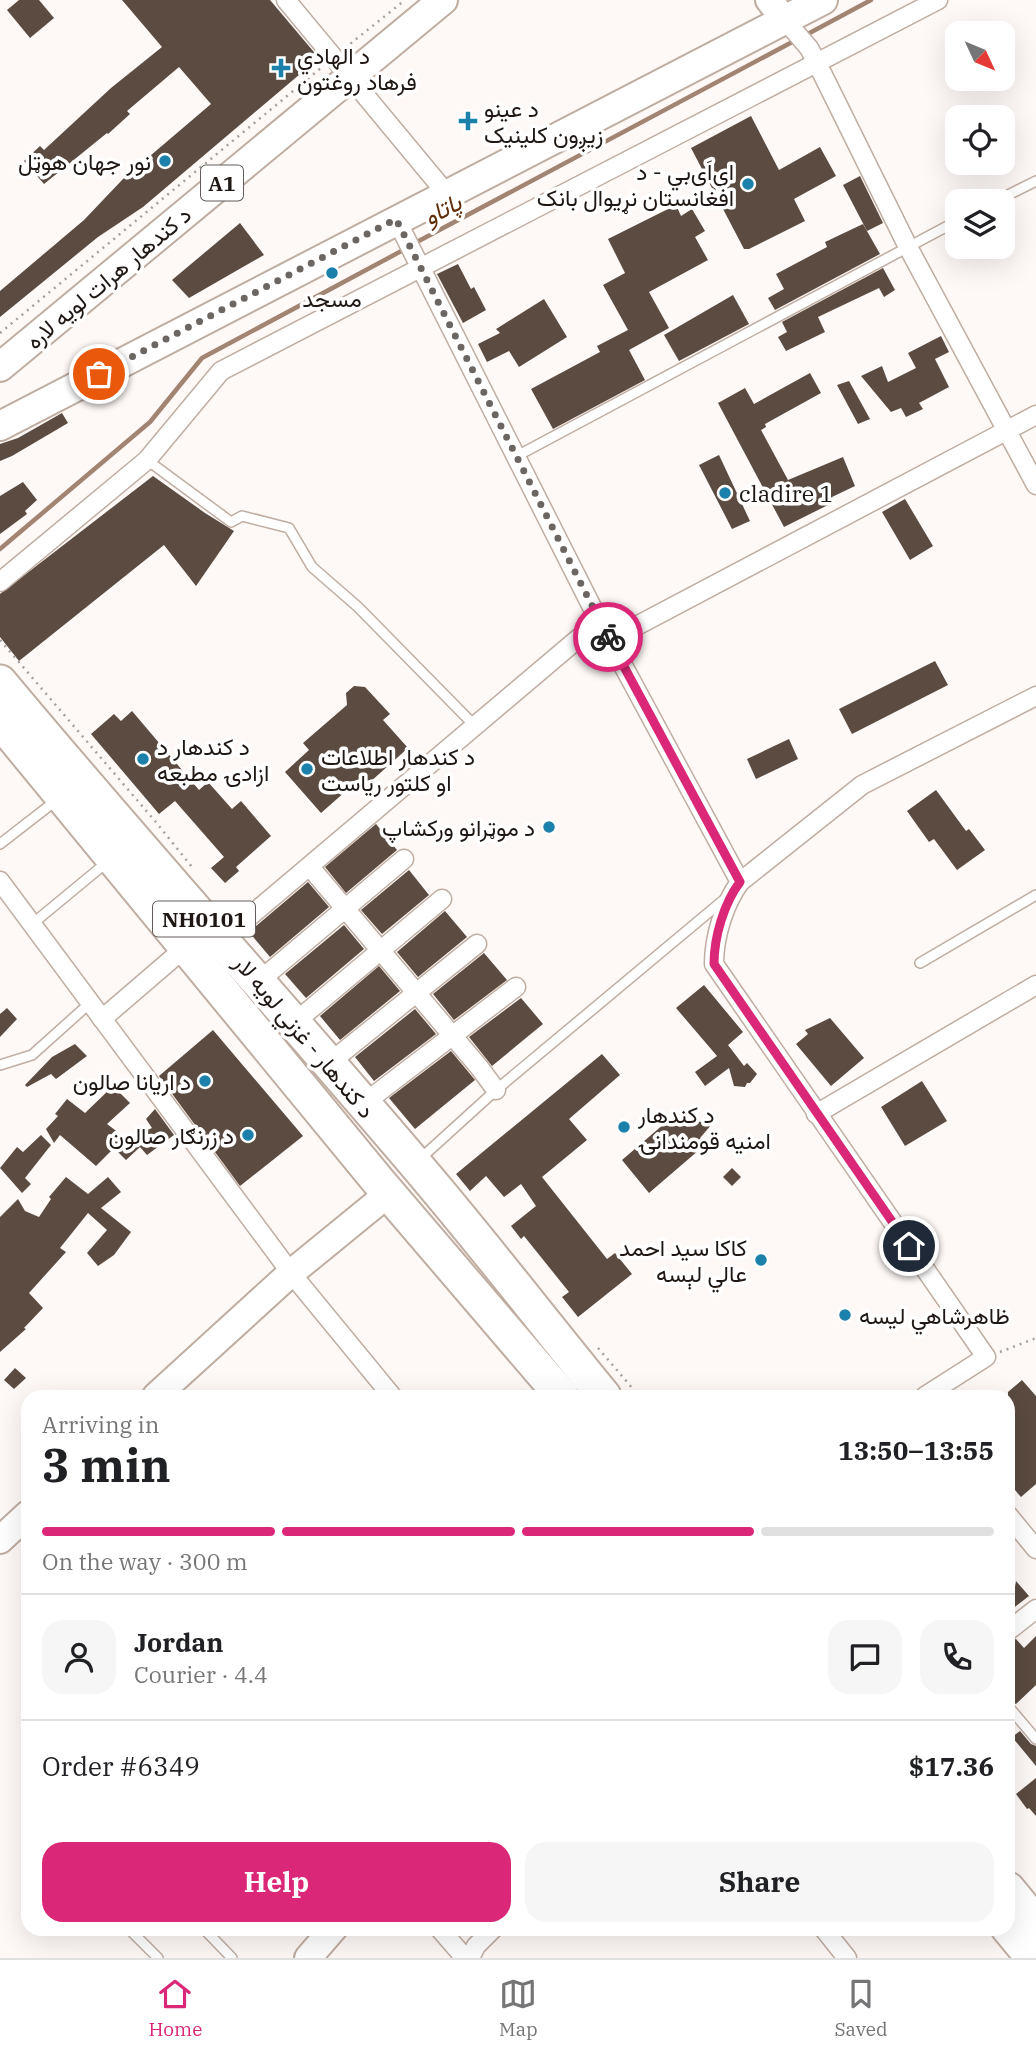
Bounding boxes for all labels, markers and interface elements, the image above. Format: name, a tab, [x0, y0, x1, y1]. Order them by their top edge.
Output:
north arrow	[945, 21, 1015, 91]
map controls	[945, 21, 1015, 259]
place label: د الهادي فرهاد روغتون	[297, 40, 417, 97]
marker: د الهادي فرهاد روغتون	[271, 58, 291, 78]
place label: د عینو زیږون کلینیک	[484, 93, 603, 153]
button: locate	[945, 105, 1015, 175]
marker: د عینو زیږون کلینیک	[458, 111, 478, 131]
place label: نور جهان هوټل	[18, 146, 151, 177]
marker: نور جهان هوټل	[157, 153, 173, 169]
place label: اې‌اَی‌بي - د افغانستان نړیوال بانک	[537, 156, 734, 215]
road number: A1	[201, 166, 243, 200]
marker: اې‌اَی‌بي - د افغانستان نړیوال بانک	[740, 176, 756, 192]
water label: پاتاو	[417, 186, 468, 233]
button: layers	[945, 189, 1015, 259]
street label: د کندهار هرات لویه لاره	[19, 199, 198, 356]
marker: مسجد	[324, 265, 340, 281]
place label: مسجد	[302, 283, 362, 313]
pin	[69, 344, 129, 404]
icon: bag	[80, 355, 118, 393]
place label: cladire 1	[739, 478, 833, 508]
marker: cladire 1	[717, 485, 733, 501]
courier	[573, 602, 643, 672]
icon: bike	[589, 618, 627, 656]
place label: د کندهار د ازادۍ مطبعه	[157, 731, 269, 788]
place label: د کندهار اطلاعات او کلتور رياست	[321, 741, 475, 798]
marker: د کندهار د ازادۍ مطبعه	[135, 751, 151, 767]
marker: د کندهار اطلاعات او کلتور رياست	[299, 761, 315, 777]
place label: د موټرانو ورکشاپ	[382, 812, 535, 844]
marker: د موټرانو ورکشاپ	[541, 819, 557, 835]
road number: NH0101	[153, 902, 255, 936]
street label: د کندهار - غزني لويه لار	[223, 947, 382, 1127]
place label: د اریانا صالون	[73, 1066, 191, 1097]
marker: د اریانا صالون	[197, 1073, 213, 1089]
place label: د کندهار امنيه قومندانۍ	[637, 1099, 771, 1156]
marker: د کندهار امنيه قومندانۍ	[616, 1119, 632, 1135]
place label: د زرنګار صالون	[109, 1120, 234, 1151]
marker: د زرنګار صالون	[240, 1127, 256, 1143]
pin	[879, 1216, 939, 1276]
icon: home	[890, 1227, 928, 1265]
place label: کاکا سید احمد عالي لېسه	[619, 1232, 747, 1293]
marker: کاکا سید احمد عالي لېسه	[753, 1252, 769, 1268]
place label: ظاهرشاهي لیسه	[859, 1300, 1010, 1335]
marker: ظاهرشاهي لیسه	[837, 1307, 853, 1323]
text: Arriving in	[42, 1409, 159, 1439]
text: 13:50–13:55	[838, 1433, 994, 1467]
text: 3 min	[42, 1435, 171, 1495]
text: On the way · 300 m	[42, 1546, 248, 1576]
button: person	[42, 1620, 116, 1694]
button: chat	[828, 1620, 902, 1694]
button: phone	[920, 1620, 994, 1694]
text: Jordan	[134, 1625, 224, 1659]
text: Courier · 4.4	[134, 1659, 268, 1689]
text: Order #6349	[42, 1749, 200, 1783]
text: $17.36	[909, 1749, 994, 1783]
button: Help	[42, 1842, 511, 1922]
button: Share	[525, 1842, 994, 1922]
tab: Home	[148, 1975, 202, 2041]
tab: Map	[499, 1975, 538, 2041]
tab: Saved	[834, 1975, 888, 2041]

